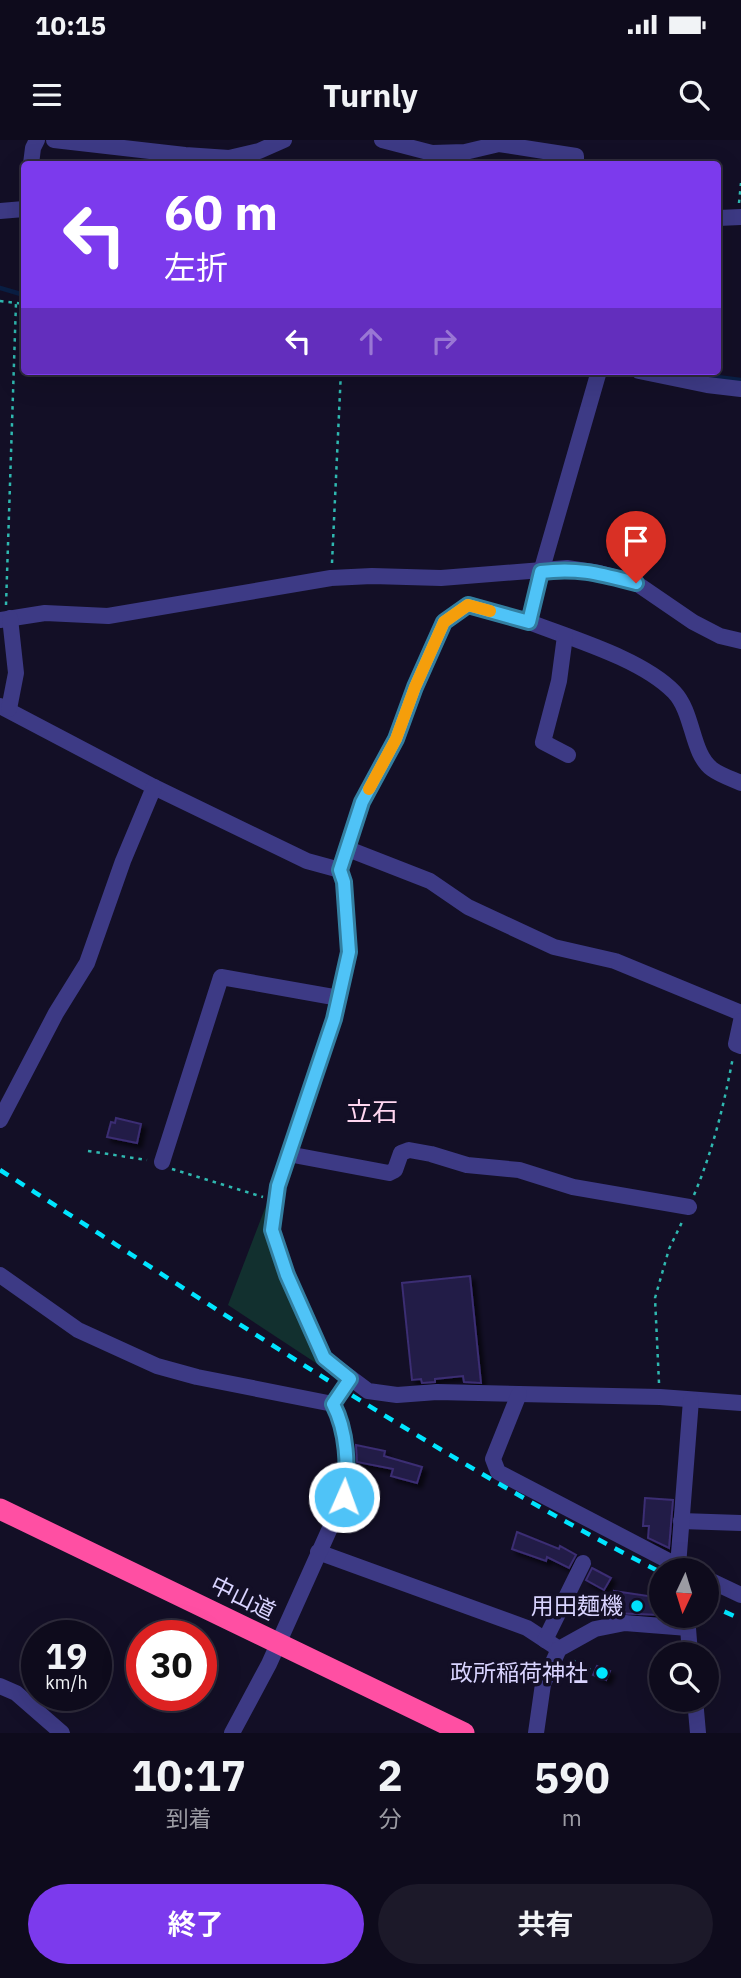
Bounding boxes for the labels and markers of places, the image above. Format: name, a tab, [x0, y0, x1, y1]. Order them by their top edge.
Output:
pin	[606, 511, 666, 583]
place label: 用田麺機	[531, 1590, 623, 1620]
marker: 用田麺機	[629, 1598, 645, 1614]
place label: 政所稲荷神社	[450, 1657, 588, 1687]
marker: 政所稲荷神社	[594, 1665, 610, 1681]

